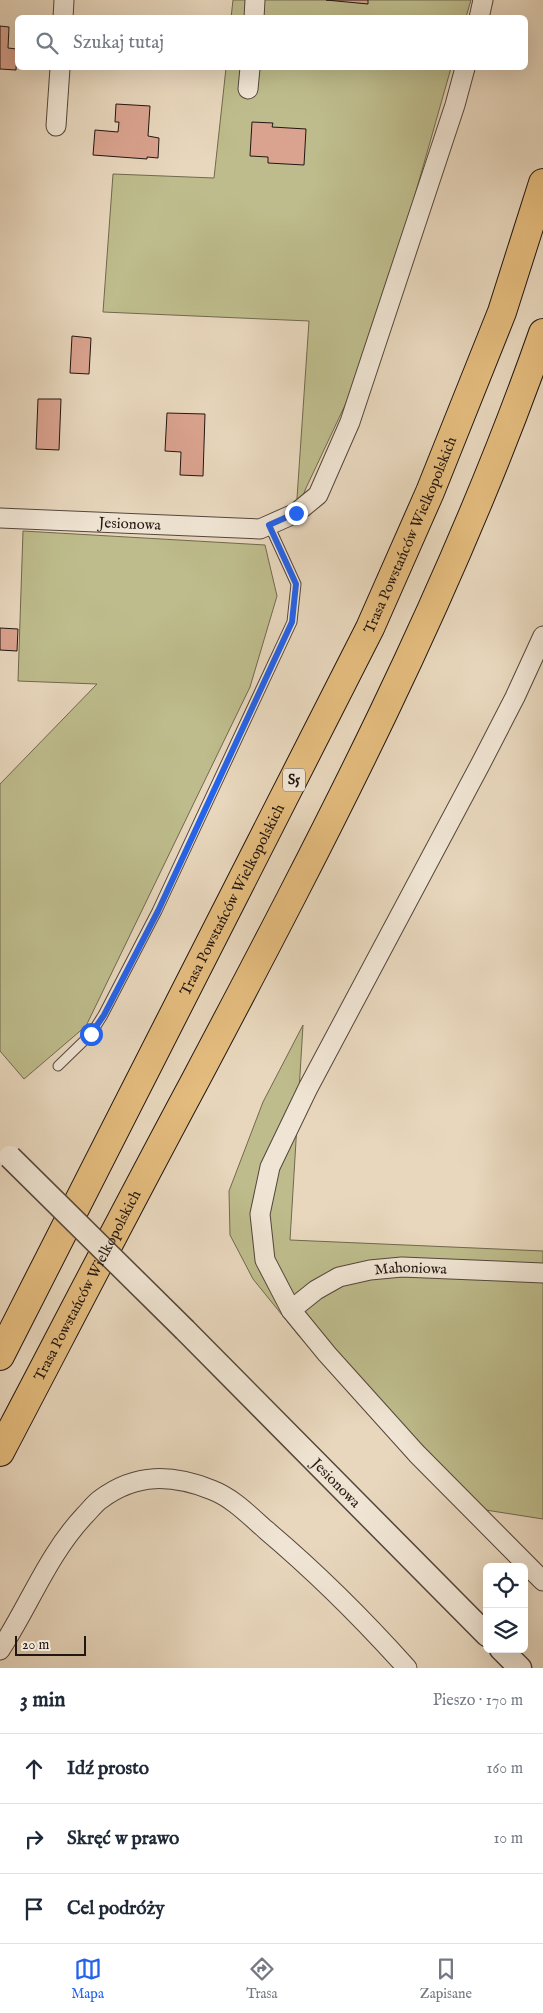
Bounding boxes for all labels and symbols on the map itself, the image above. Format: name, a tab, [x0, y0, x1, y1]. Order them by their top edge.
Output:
street label: Trasa Powstańców Wielkopolskich	[359, 434, 461, 636]
route end	[285, 502, 308, 525]
street label: Jesionowa	[96, 513, 162, 534]
road number: S5	[283, 768, 305, 792]
street label: Trasa Powstańców Wielkopolskich	[175, 800, 289, 999]
route start	[80, 1023, 103, 1046]
street label: Trasa Powstańców Wielkopolskich	[29, 1187, 145, 1384]
street label: Mahoniowa	[373, 1257, 448, 1279]
street label: Jesionowa	[306, 1453, 365, 1512]
scale bar	[15, 1633, 86, 1656]

